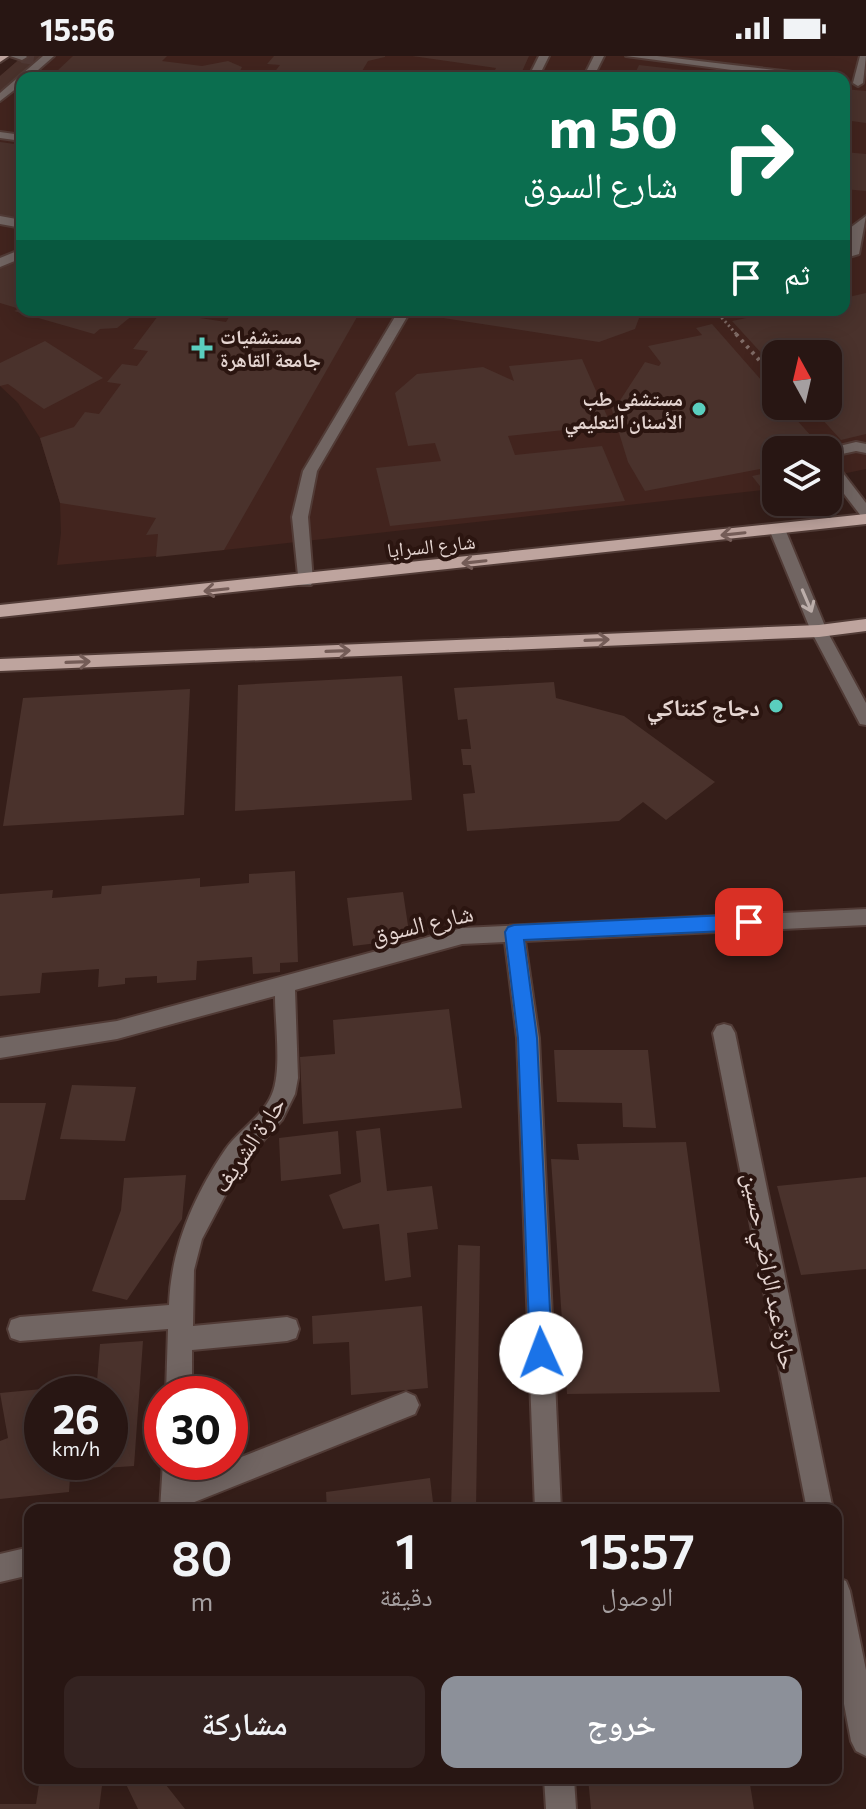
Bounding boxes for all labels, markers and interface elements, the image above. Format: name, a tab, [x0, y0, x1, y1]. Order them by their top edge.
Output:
text: 15:56	[40, 10, 115, 47]
text: 50 m	[549, 91, 678, 160]
icon: right	[706, 104, 810, 208]
text: شارع السوق	[522, 161, 678, 205]
text: ثم	[784, 254, 810, 291]
icon: arrive	[724, 256, 768, 300]
place label: مستشفيات جامعة القاهرة	[220, 324, 321, 372]
marker: مستشفيات جامعة القاهرة	[191, 337, 213, 359]
north arrow	[762, 340, 842, 420]
map controls	[762, 340, 842, 516]
place label: مستشفى طب الأسنان التعليمي	[565, 386, 683, 438]
marker: مستشفى طب الأسنان التعليمي	[690, 400, 708, 418]
button: layers	[762, 436, 842, 516]
one-way arrow	[720, 526, 747, 541]
street label: شارع السرايا	[386, 528, 477, 564]
one-way arrow	[461, 555, 488, 570]
one-way arrow	[203, 582, 230, 597]
one-way arrow	[800, 588, 815, 613]
one-way arrow	[584, 633, 610, 648]
one-way arrow	[324, 643, 351, 658]
one-way arrow	[64, 654, 91, 669]
place label: دجاج كنتاكي	[646, 692, 760, 726]
marker: دجاج كنتاكي	[767, 697, 785, 715]
pin	[715, 888, 783, 956]
street label: شارع السوق	[368, 897, 476, 951]
icon: arrive	[727, 900, 771, 944]
street label: حارة الشريف	[205, 1091, 291, 1198]
street label: حارة عبد الراضي حسين	[732, 1170, 804, 1373]
position arrow	[499, 1311, 583, 1395]
speed limit sign: 30	[144, 1376, 248, 1480]
text: 26	[52, 1393, 100, 1442]
text: km/h	[52, 1436, 100, 1460]
text: 1	[395, 1520, 417, 1579]
text: 15:57	[580, 1520, 695, 1579]
text: 80	[171, 1527, 232, 1586]
text: دقيقة	[380, 1580, 432, 1611]
text: الوصول	[601, 1580, 673, 1611]
text: m	[190, 1585, 213, 1616]
button: مشاركة	[64, 1676, 425, 1768]
button: خروج	[441, 1676, 802, 1768]

